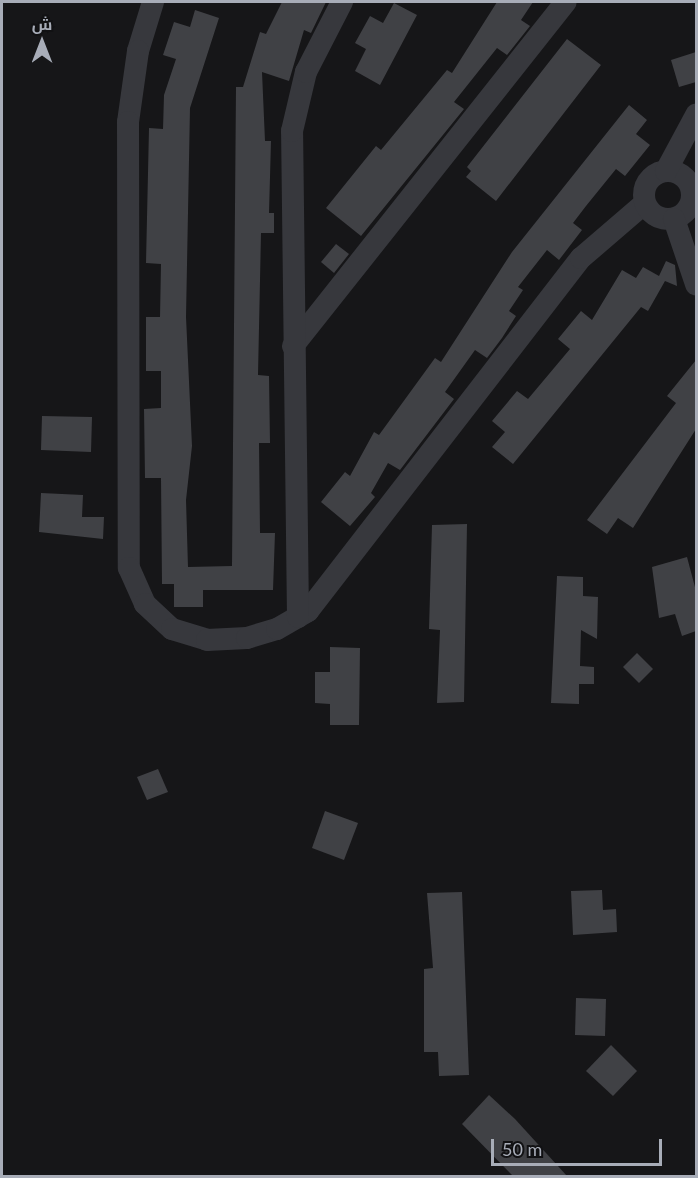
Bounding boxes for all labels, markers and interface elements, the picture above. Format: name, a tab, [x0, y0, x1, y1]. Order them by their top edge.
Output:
north arrow	[12, 12, 72, 72]
text: ش	[32, 14, 52, 33]
scale bar	[494, 1127, 665, 1165]
text: 50 m	[502, 1138, 542, 1160]

